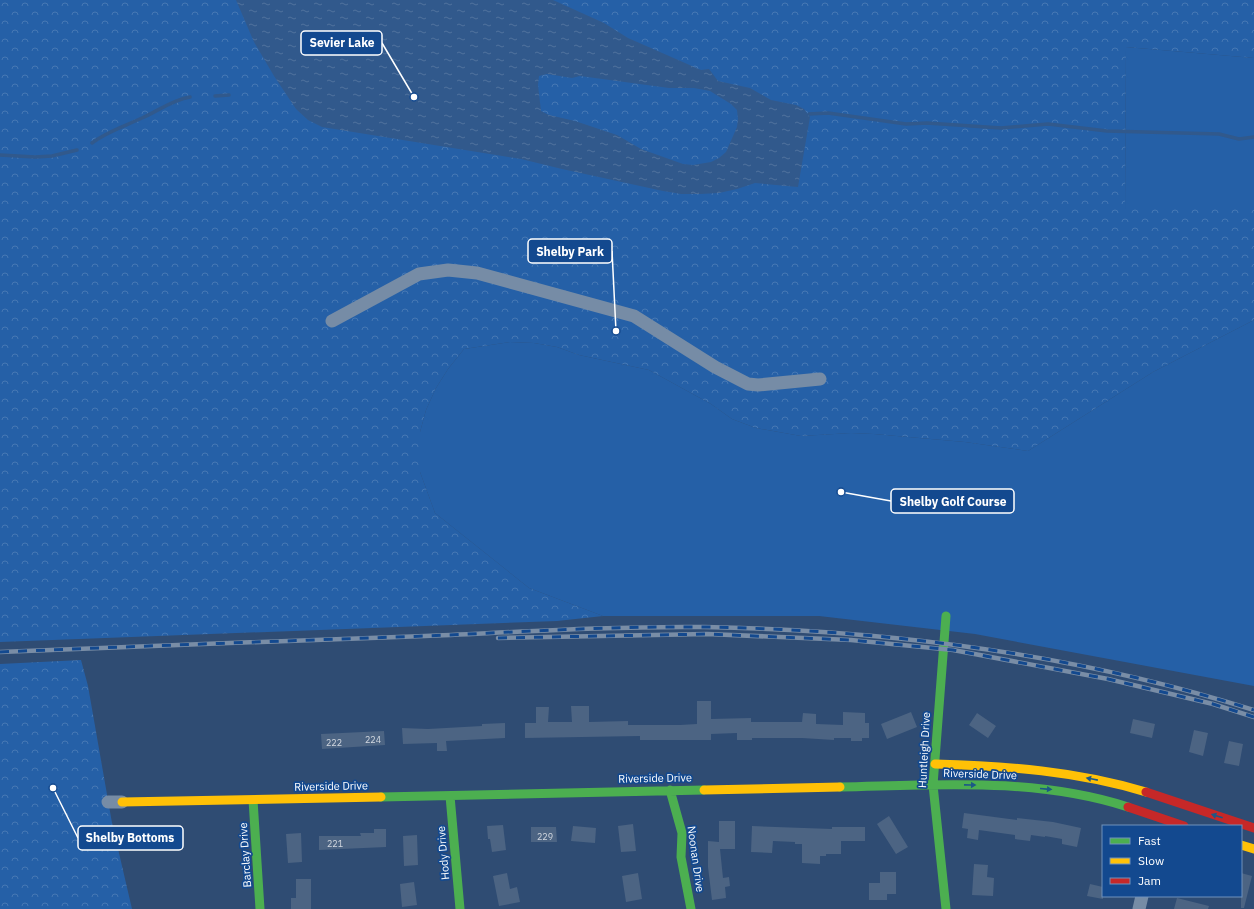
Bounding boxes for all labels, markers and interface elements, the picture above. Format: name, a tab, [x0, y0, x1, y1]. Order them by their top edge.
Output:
callout: Sevier Lake	[301, 31, 382, 55]
text: Sevier Lake	[309, 35, 375, 50]
callout: Shelby Park	[528, 239, 612, 263]
text: Shelby Park	[536, 244, 604, 259]
callout: Shelby Golf Course	[891, 489, 1014, 513]
text: Shelby Golf Course	[899, 494, 1007, 509]
street label: Huntleigh Drive	[915, 712, 933, 788]
house number: 224	[365, 734, 381, 745]
house number: 222	[326, 737, 342, 748]
street label: Riverside Drive	[943, 766, 1017, 782]
street label: Riverside Drive	[618, 770, 692, 786]
one-way arrow	[1086, 776, 1099, 782]
street label: Riverside Drive	[294, 778, 368, 794]
one-way arrow	[964, 782, 977, 788]
one-way arrow	[1040, 786, 1052, 793]
one-way arrow	[1211, 813, 1223, 819]
street label: Barclay Drive	[236, 822, 254, 888]
street label: Noonan Drive	[684, 825, 708, 893]
legend	[1102, 825, 1242, 897]
callout: Shelby Bottoms	[78, 826, 183, 850]
street label: Hody Drive	[434, 826, 452, 880]
text: Shelby Bottoms	[86, 830, 174, 845]
house number: 229	[537, 831, 553, 842]
text: Fast	[1138, 833, 1161, 848]
house number: 221	[327, 838, 343, 849]
text: Slow	[1138, 853, 1164, 868]
text: Jam	[1138, 873, 1161, 888]

